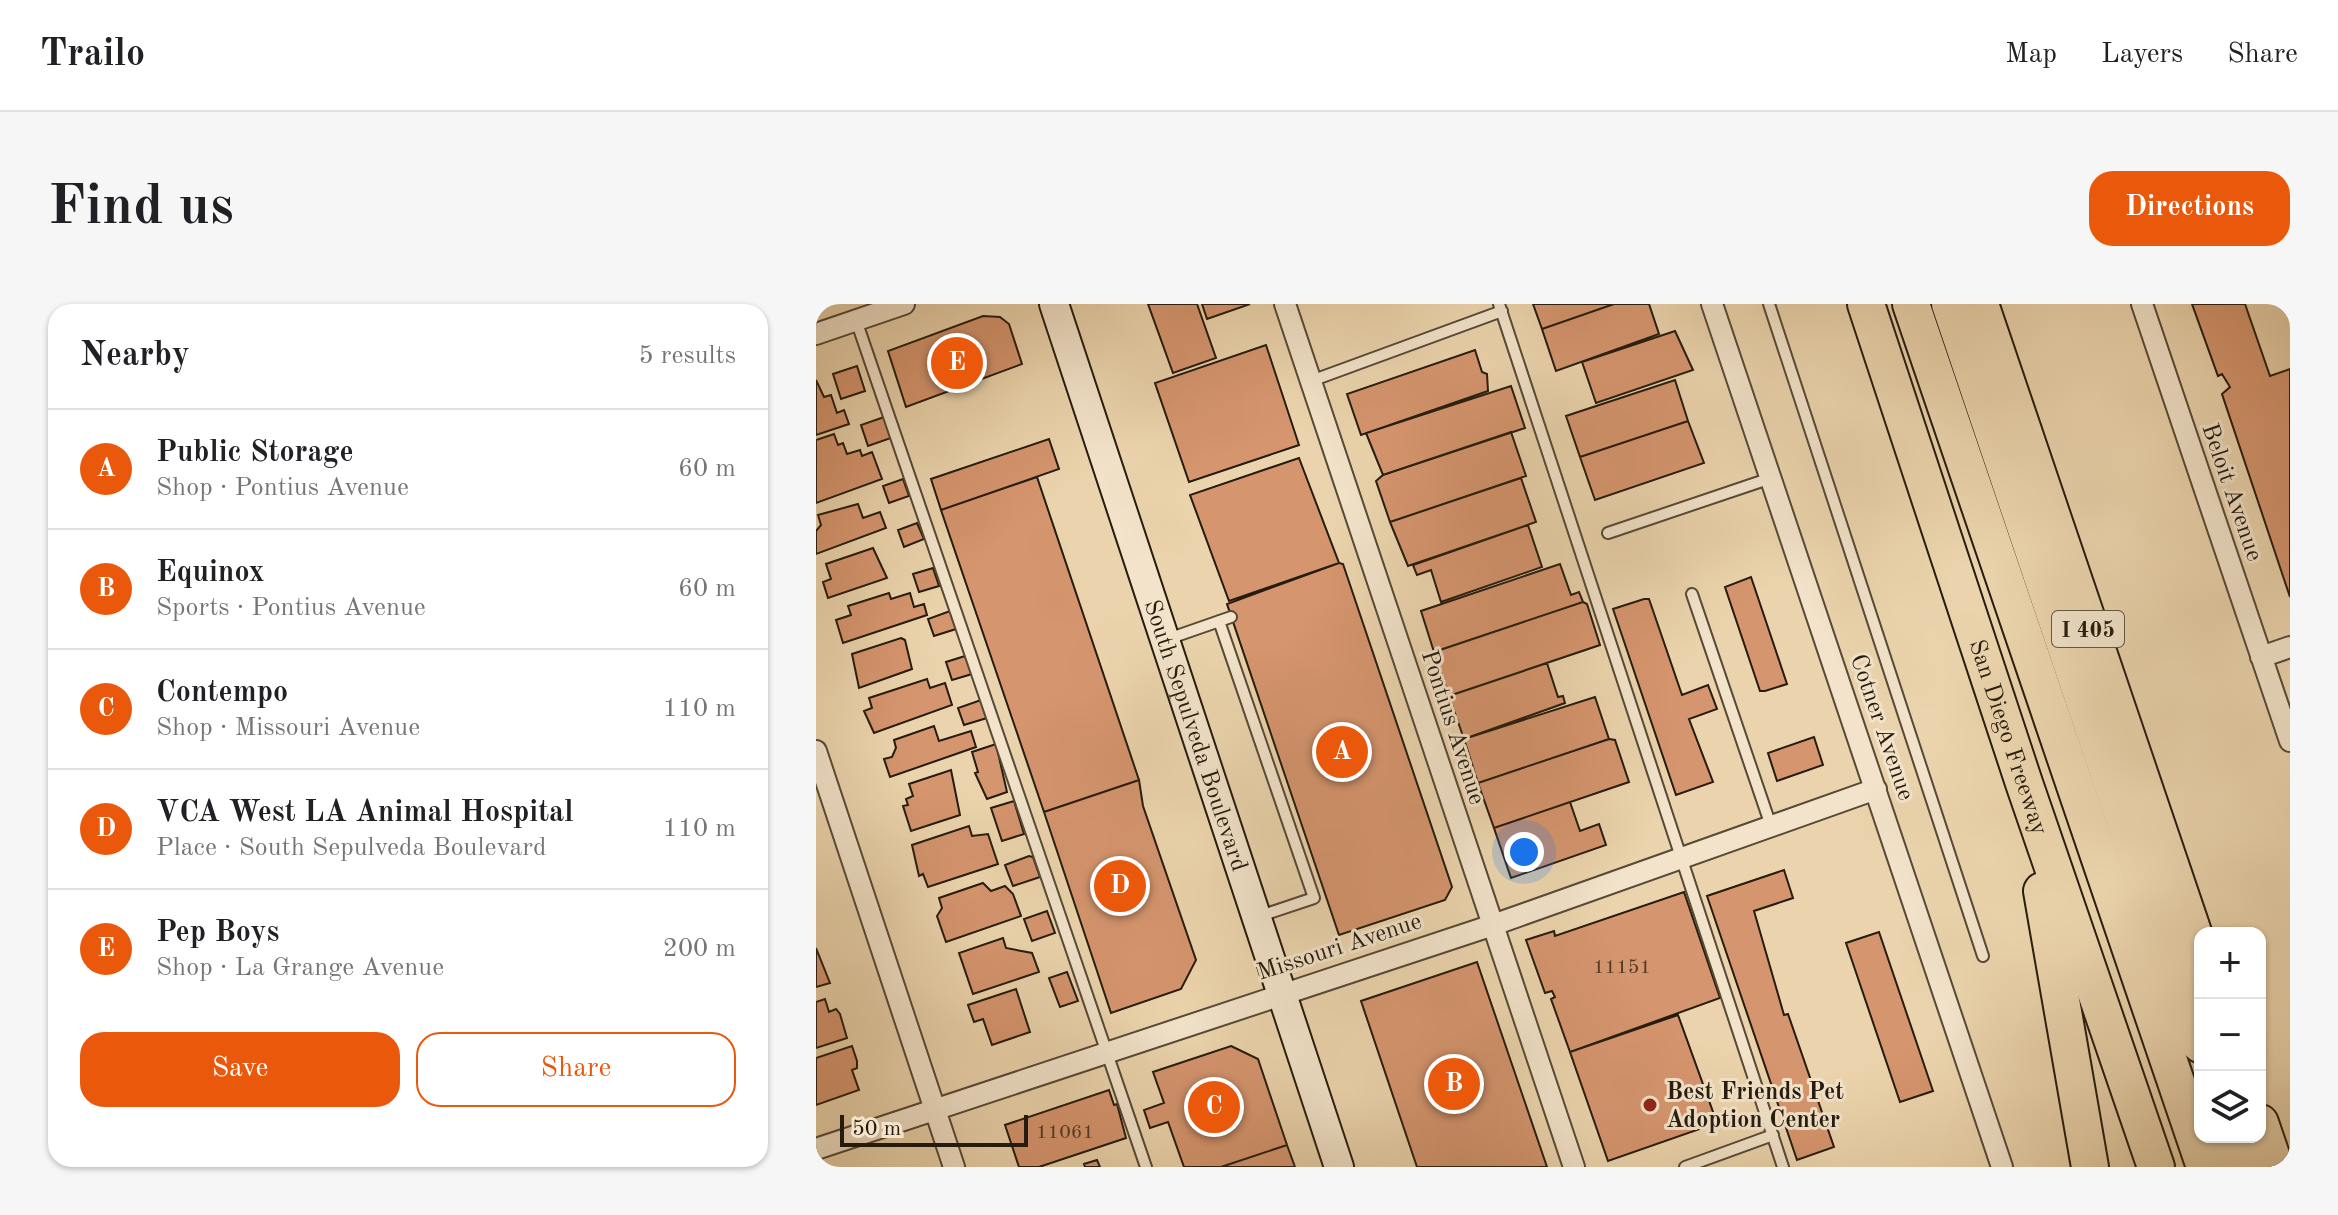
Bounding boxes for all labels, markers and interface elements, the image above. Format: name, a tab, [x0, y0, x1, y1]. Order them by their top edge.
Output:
text: Trailo	[40, 36, 145, 74]
text: Map	[2005, 41, 2057, 69]
text: Layers	[2101, 41, 2183, 69]
text: Share	[2227, 41, 2298, 69]
button: Directions	[2089, 171, 2290, 246]
text: Find us	[48, 180, 234, 236]
pin: E	[931, 333, 983, 393]
text: Nearby	[80, 339, 190, 373]
text: 5 results	[638, 343, 736, 369]
street label: Beloit Avenue	[2196, 421, 2266, 565]
text: Public Storage	[156, 438, 354, 468]
text: A	[96, 456, 116, 482]
text: 60 m	[678, 456, 736, 482]
text: Shop · Pontius Avenue	[156, 475, 409, 501]
text: Equinox	[156, 558, 264, 588]
text: B	[97, 576, 115, 602]
text: 60 m	[678, 576, 736, 602]
text: Sports · Pontius Avenue	[156, 595, 426, 621]
street label: South Sepulveda Boulevard	[1139, 597, 1250, 874]
road number: I 405	[2052, 611, 2124, 647]
street label: San Diego Freeway	[1964, 637, 2051, 839]
street label: Pontius Avenue	[1416, 647, 1488, 808]
street label: Cotner Avenue	[1845, 651, 1917, 804]
text: Contempo	[156, 678, 288, 708]
text: C	[97, 696, 115, 722]
text: 110 m	[663, 696, 736, 722]
text: Shop · Missouri Avenue	[156, 715, 420, 741]
pin: A	[1316, 722, 1368, 782]
text: VCA West LA Animal Hospital	[156, 798, 574, 828]
text: D	[96, 816, 116, 842]
text: 110 m	[663, 816, 736, 842]
your location	[1504, 832, 1544, 872]
text: Place · South Sepulveda Boulevard	[156, 835, 546, 861]
pin: D	[1094, 856, 1146, 916]
street label: Missouri Avenue	[1254, 910, 1425, 986]
text: Pep Boys	[156, 918, 279, 948]
map controls	[2194, 927, 2266, 1143]
button: +	[2194, 927, 2266, 999]
text: E	[97, 936, 115, 962]
text: 200 m	[663, 936, 736, 962]
text: Shop · La Grange Avenue	[156, 955, 444, 981]
house number: 11151	[1593, 958, 1651, 978]
button: −	[2194, 999, 2266, 1071]
button: Save	[80, 1032, 400, 1107]
button: Share	[416, 1032, 736, 1107]
pin: B	[1428, 1054, 1480, 1114]
button: layers	[2194, 1071, 2266, 1143]
pin: C	[1188, 1077, 1240, 1137]
place label: Best Friends Pet Adoption Center	[1666, 1081, 1844, 1133]
marker: Best Friends Pet Adoption Center	[1641, 1096, 1659, 1114]
scale bar	[840, 1111, 1028, 1147]
text: 50 m	[852, 1118, 901, 1140]
house number: 11061	[1036, 1123, 1094, 1143]

